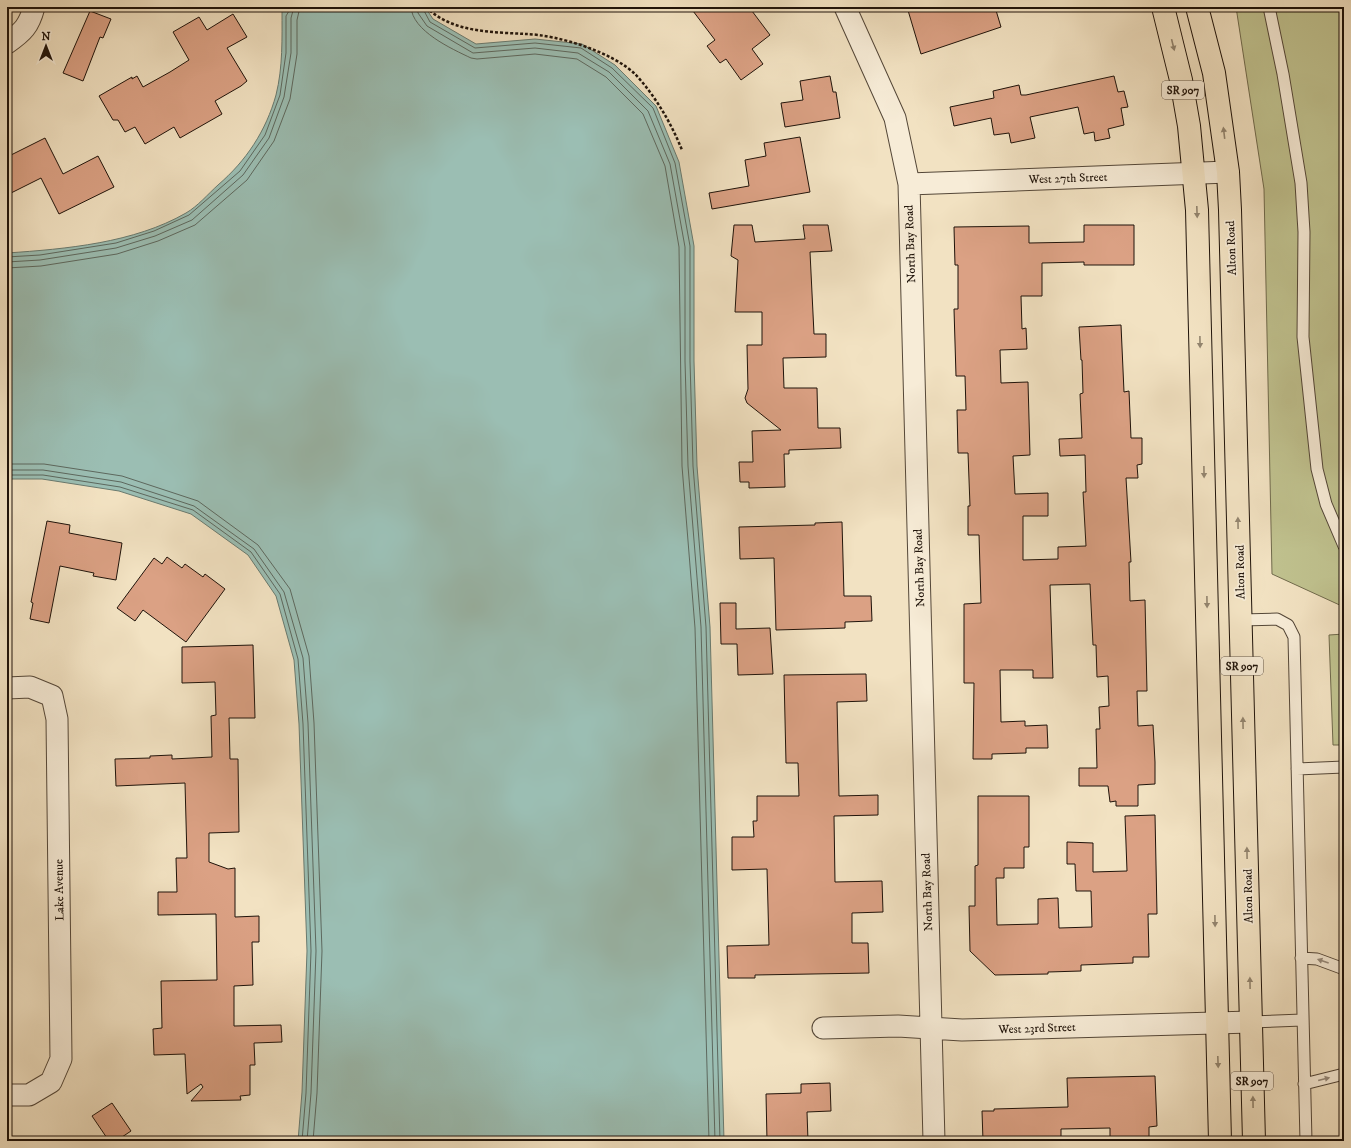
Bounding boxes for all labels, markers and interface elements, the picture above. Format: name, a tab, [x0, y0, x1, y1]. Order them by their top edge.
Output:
north arrow	[26, 26, 66, 66]
text: N	[41, 30, 51, 44]
one-way arrow	[1170, 39, 1176, 51]
road number: SR 907	[1162, 81, 1204, 99]
one-way arrow	[1220, 127, 1227, 140]
street label: West 27th Street	[1027, 170, 1108, 187]
street label: North Bay Road	[902, 205, 919, 283]
one-way arrow	[1193, 206, 1200, 218]
street label: Alton Road	[1223, 220, 1240, 276]
one-way arrow	[1197, 336, 1203, 349]
one-way arrow	[1200, 466, 1207, 478]
one-way arrow	[1235, 516, 1241, 529]
street label: North Bay Road	[911, 529, 928, 607]
street label: Alton Road	[1233, 545, 1248, 599]
one-way arrow	[1204, 596, 1210, 609]
road number: SR 907	[1221, 657, 1263, 675]
one-way arrow	[1240, 717, 1247, 729]
one-way arrow	[1243, 847, 1250, 859]
street label: North Bay Road	[919, 853, 936, 931]
street label: Lake Avenue	[51, 859, 68, 921]
street label: Alton Road	[1241, 869, 1256, 923]
one-way arrow	[1212, 915, 1218, 928]
one-way arrow	[1317, 958, 1329, 964]
one-way arrow	[1247, 976, 1253, 989]
street label: West 23rd Street	[997, 1020, 1076, 1037]
one-way arrow	[1215, 1056, 1221, 1069]
road number: SR 907	[1231, 1072, 1273, 1090]
one-way arrow	[1318, 1075, 1330, 1081]
one-way arrow	[1250, 1095, 1256, 1108]

